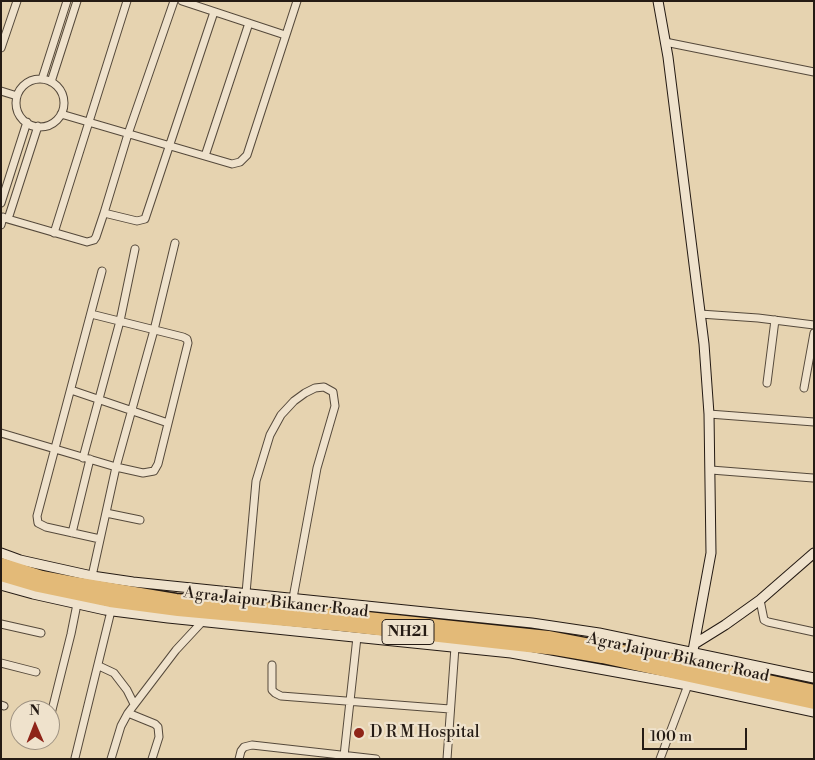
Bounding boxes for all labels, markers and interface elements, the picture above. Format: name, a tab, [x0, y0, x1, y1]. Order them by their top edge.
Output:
street label: Agra Jaipur Bikaner Road	[183, 584, 369, 622]
road number: NH21	[382, 620, 434, 644]
street label: Agra Jaipur Bikaner Road	[585, 629, 771, 687]
north arrow	[10, 700, 60, 750]
text: N	[29, 702, 40, 720]
scale bar	[645, 718, 750, 750]
place label: D R M Hospital	[370, 723, 479, 743]
marker: D R M Hospital	[352, 726, 366, 740]
text: 100 m	[650, 727, 692, 746]

